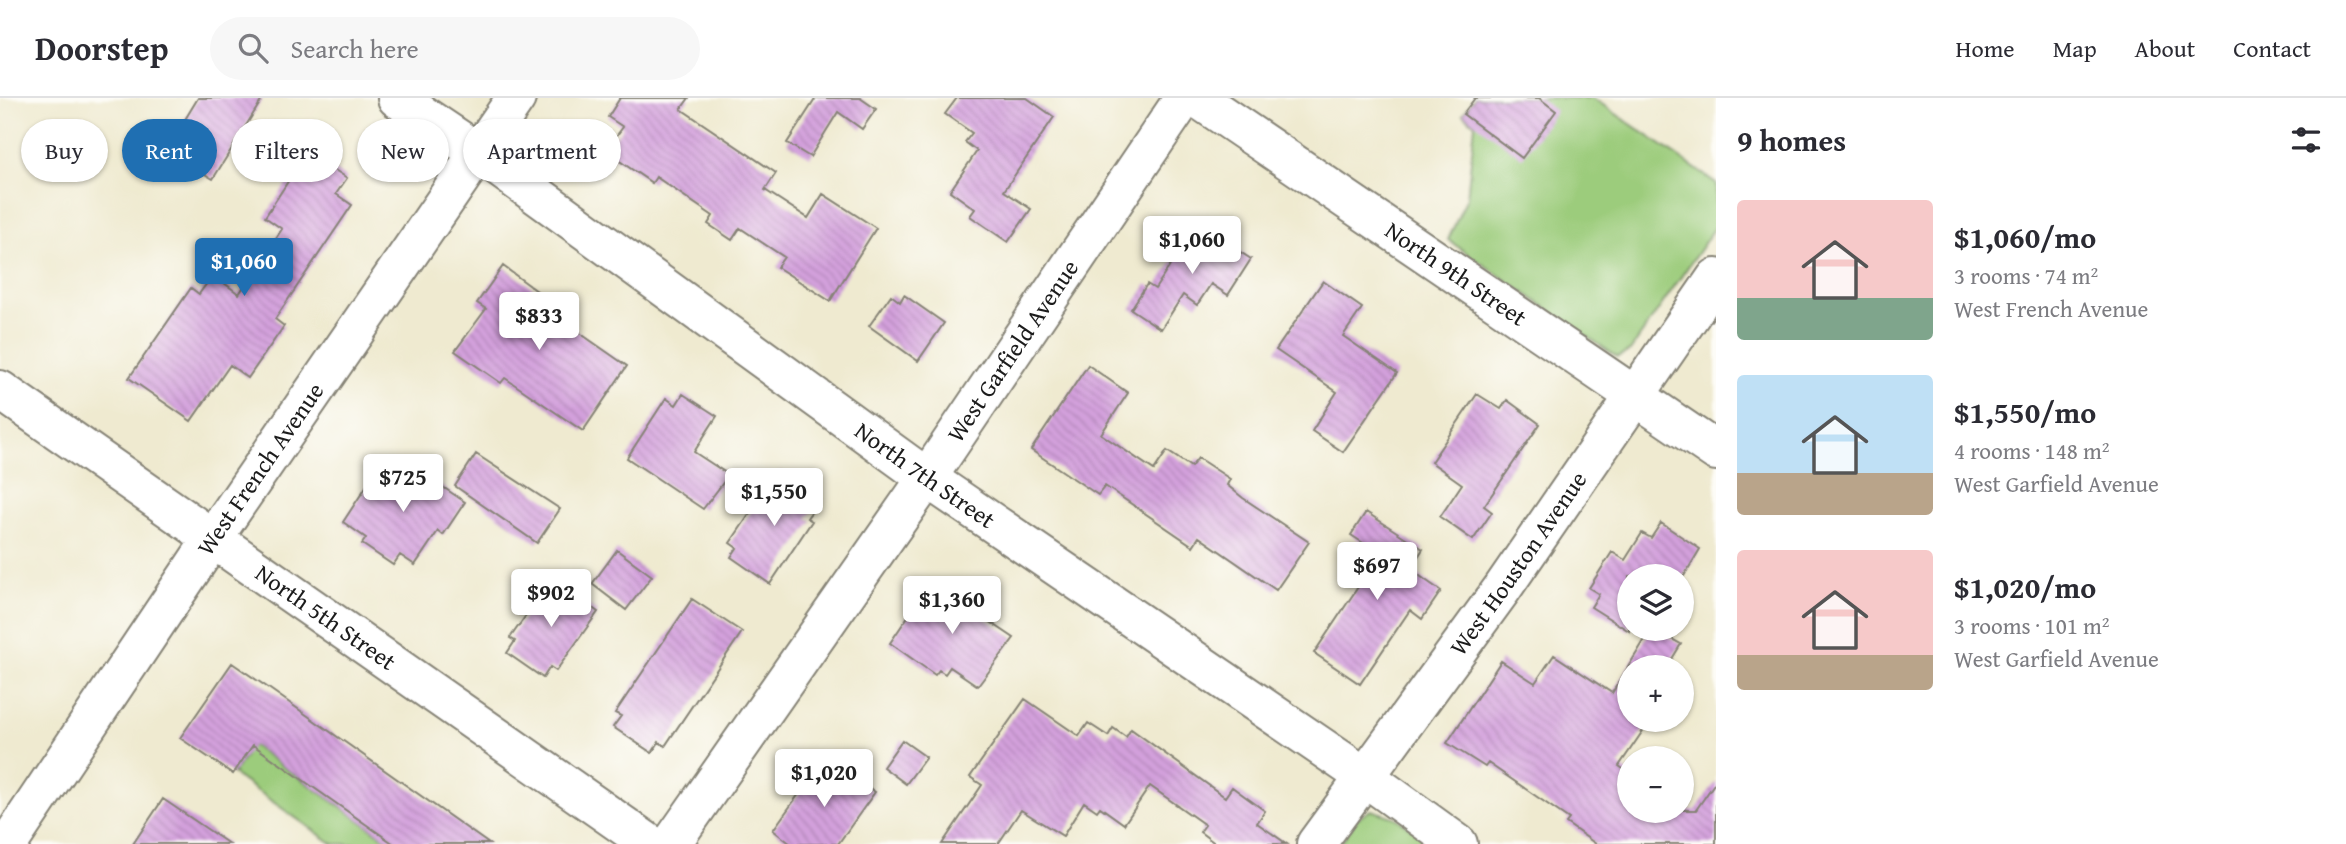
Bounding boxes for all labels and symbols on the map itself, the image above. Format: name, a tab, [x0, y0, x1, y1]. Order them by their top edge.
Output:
street label: North 9th Street	[1378, 213, 1534, 335]
pin: $1,060	[1135, 216, 1249, 276]
pin: $1,060	[187, 238, 301, 298]
street label: West Garfield Avenue	[938, 252, 1087, 449]
pin: $833	[498, 292, 580, 352]
street label: West French Avenue	[188, 375, 332, 562]
street label: North 7th Street	[848, 413, 1003, 537]
pin: $725	[362, 454, 444, 514]
street label: West Houston Avenue	[1441, 464, 1595, 663]
pin: $1,550	[717, 468, 831, 528]
pin: $697	[1336, 542, 1418, 602]
street label: North 5th Street	[248, 555, 404, 679]
pin: $902	[510, 570, 592, 629]
pin: $1,360	[895, 576, 1009, 636]
pin: $1,020	[767, 750, 881, 809]

